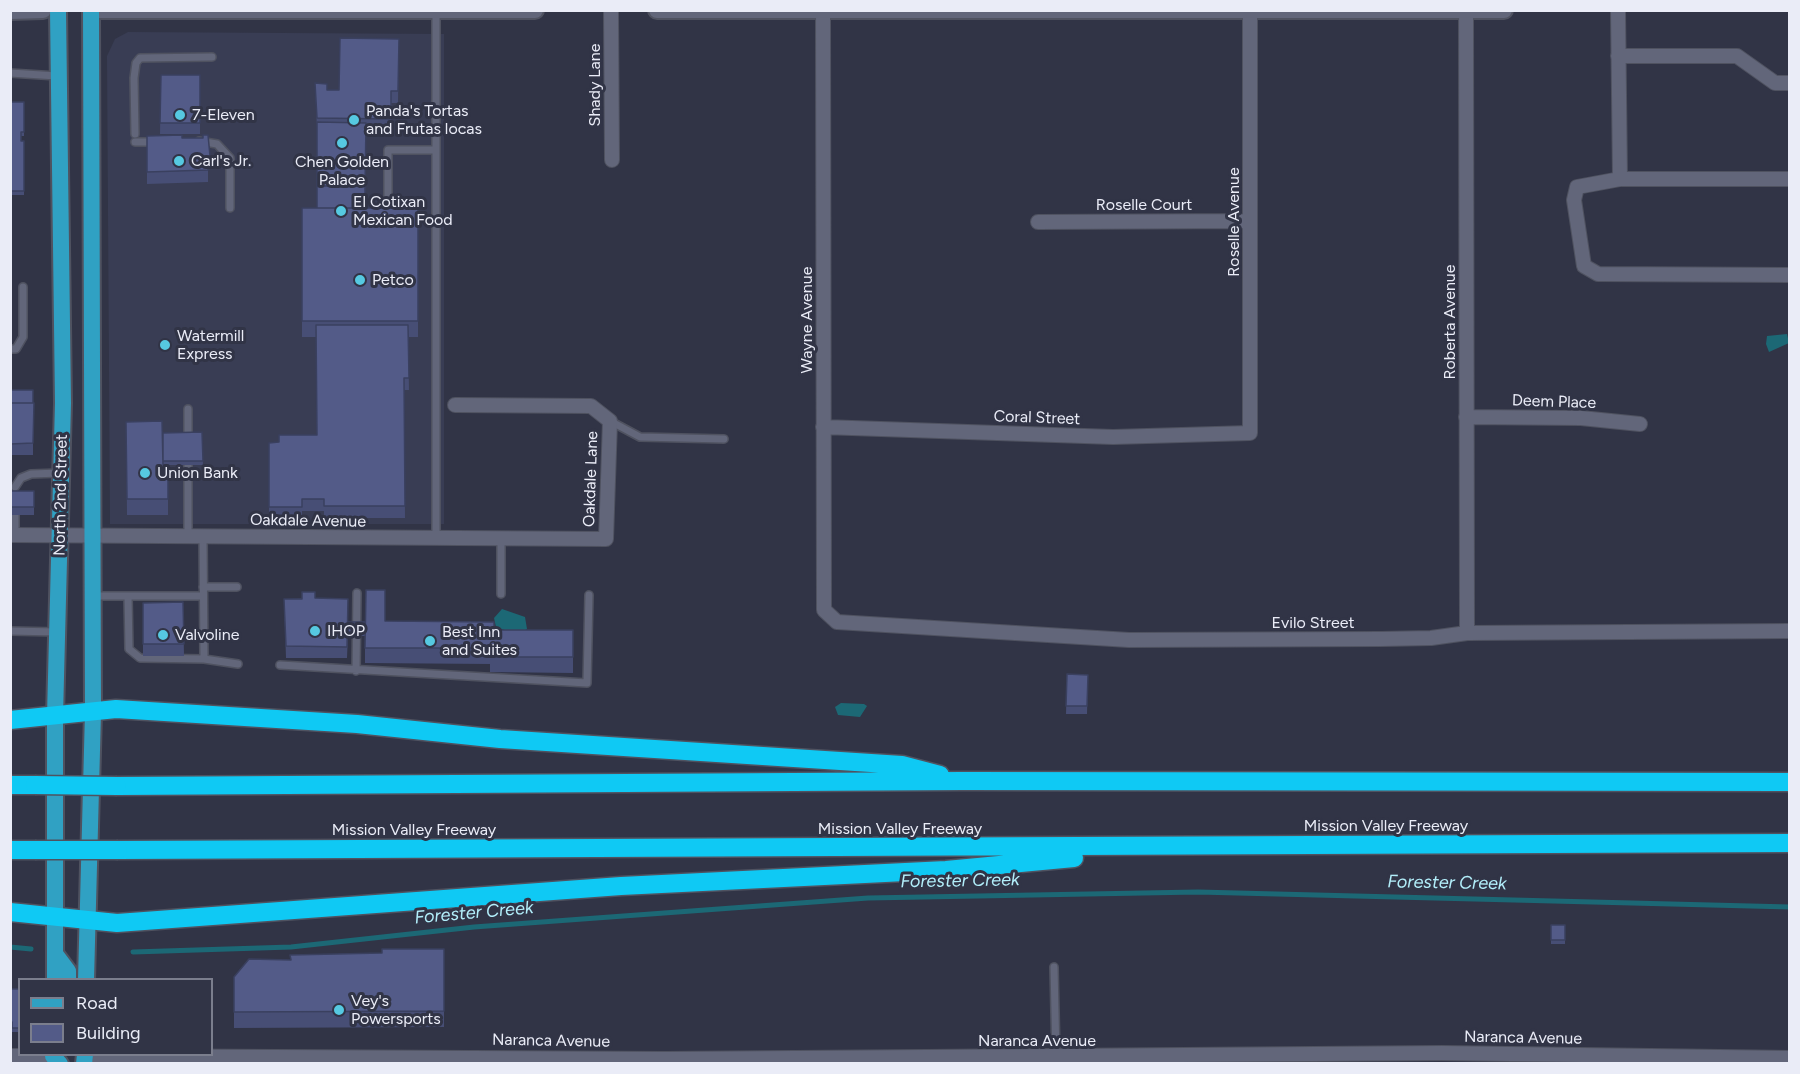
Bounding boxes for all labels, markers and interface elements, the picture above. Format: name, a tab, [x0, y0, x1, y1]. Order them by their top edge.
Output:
street label: Shady Lane	[585, 44, 605, 126]
place label: Panda's Tortas and Frutas locas	[366, 101, 482, 139]
place label: 7-Eleven	[192, 105, 255, 125]
marker: 7-Eleven	[173, 108, 187, 122]
marker: Panda's Tortas and Frutas locas	[347, 113, 361, 127]
marker: Chen Golden Palace	[335, 136, 349, 150]
place label: Carl's Jr.	[191, 151, 251, 171]
place label: Chen Golden Palace	[295, 152, 389, 190]
marker: Carl's Jr.	[172, 154, 186, 168]
street label: Roselle Avenue	[1224, 167, 1244, 277]
place label: El Cotixan Mexican Food	[353, 192, 453, 230]
street label: Roselle Court	[1096, 195, 1192, 215]
marker: El Cotixan Mexican Food	[334, 204, 348, 218]
street label: Roberta Avenue	[1440, 264, 1460, 380]
street label: Wayne Avenue	[797, 267, 817, 373]
place label: Petco	[372, 270, 414, 290]
marker: Petco	[353, 273, 367, 287]
place label: Watermill Express	[177, 326, 244, 364]
marker: Watermill Express	[158, 338, 172, 352]
street label: Deem Place	[1511, 391, 1597, 413]
street label: Coral Street	[993, 407, 1081, 429]
street label: Oakdale Lane	[580, 431, 602, 527]
street label: North 2nd Street	[50, 434, 72, 556]
place label: Union Bank	[157, 463, 238, 483]
marker: Union Bank	[138, 466, 152, 480]
street label: Oakdale Avenue	[250, 510, 366, 532]
street label: Evilo Street	[1271, 613, 1355, 633]
place label: IHOP	[327, 621, 365, 641]
place label: Best Inn and Suites	[442, 622, 517, 660]
marker: IHOP	[308, 624, 322, 638]
place label: Valvoline	[175, 625, 239, 645]
marker: Valvoline	[156, 628, 170, 642]
marker: Best Inn and Suites	[423, 634, 437, 648]
street label: Mission Valley Freeway	[1304, 816, 1468, 836]
street label: Mission Valley Freeway	[818, 819, 982, 839]
street label: Mission Valley Freeway	[332, 820, 496, 840]
water label: Forester Creek	[900, 869, 1020, 893]
water label: Forester Creek	[1387, 871, 1507, 895]
water label: Forester Creek	[414, 897, 534, 929]
legend	[18, 978, 213, 1056]
place label: Vey's Powersports	[351, 991, 441, 1029]
text: Road	[76, 992, 117, 1014]
marker: Vey's Powersports	[332, 1003, 346, 1017]
text: Building	[76, 1022, 141, 1044]
street label: Naranca Avenue	[1464, 1027, 1582, 1049]
street label: Naranca Avenue	[492, 1030, 610, 1052]
street label: Naranca Avenue	[978, 1031, 1096, 1051]

